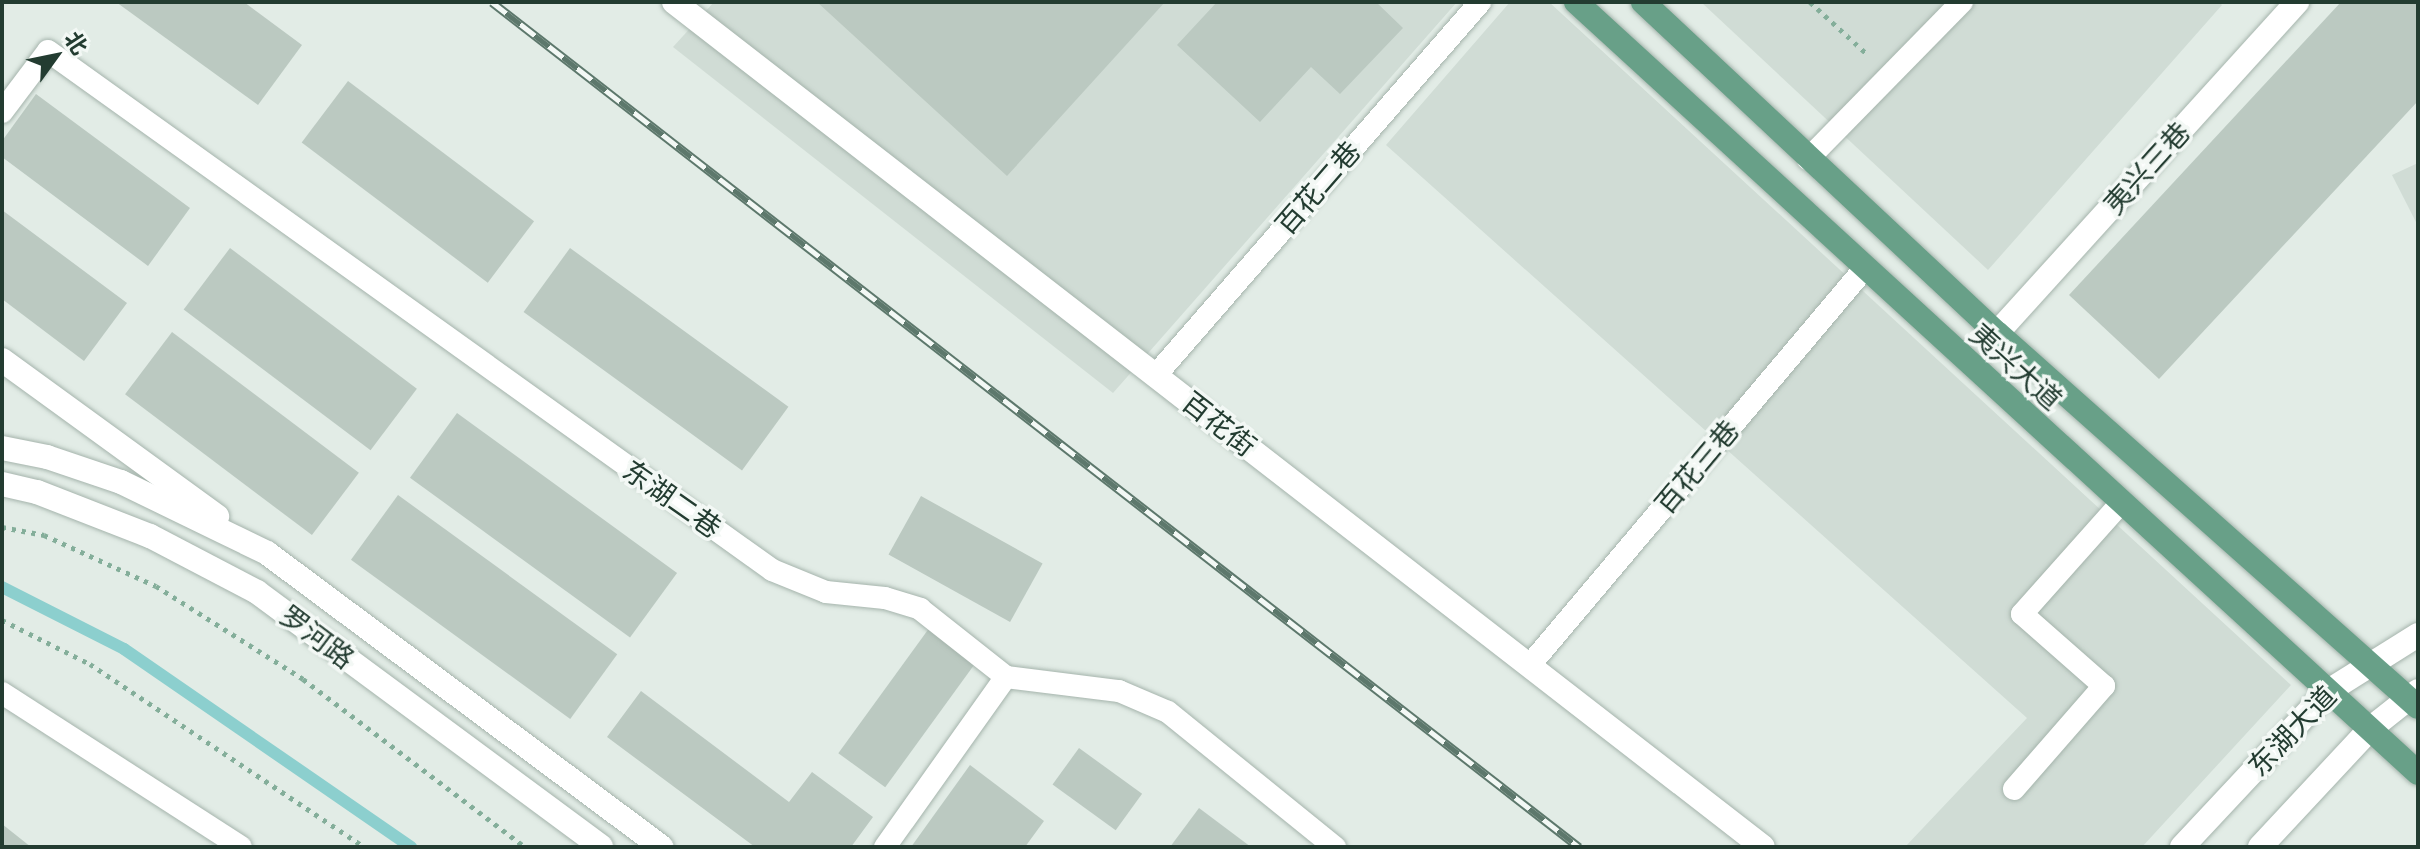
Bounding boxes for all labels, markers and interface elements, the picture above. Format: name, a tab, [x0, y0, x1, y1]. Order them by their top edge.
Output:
north arrow	[16, 16, 96, 96]
text: 北	[58, 26, 94, 60]
street label: 夷兴三巷	[2097, 115, 2197, 221]
street label: 百花二巷	[1269, 135, 1367, 241]
street label: 夷兴大道	[1963, 317, 2069, 417]
street label: 百花街	[1176, 385, 1262, 463]
street label: 百花三巷	[1648, 413, 1746, 521]
street label: 东湖二巷	[616, 453, 728, 545]
street label: 罗河路	[273, 598, 361, 676]
street label: 东湖大道	[2241, 679, 2343, 783]

